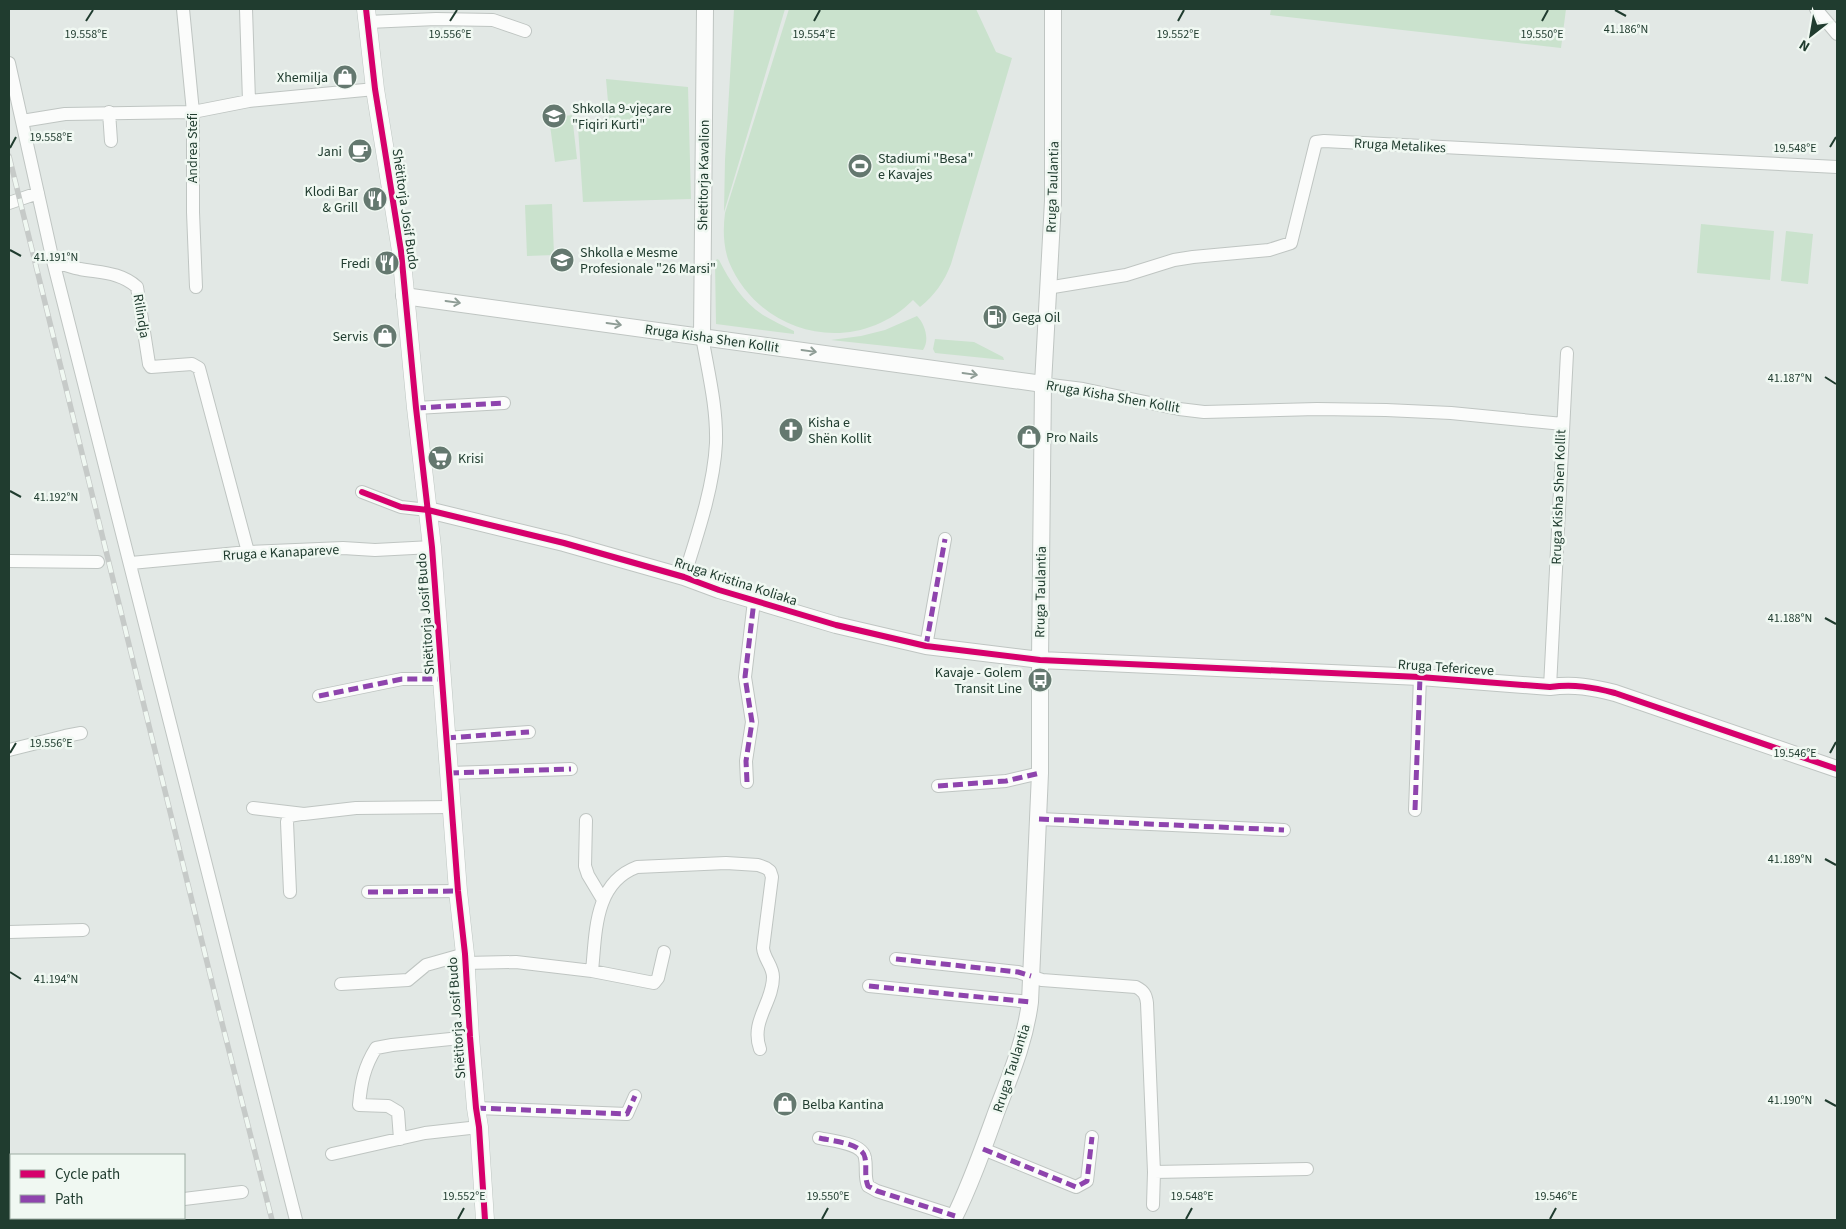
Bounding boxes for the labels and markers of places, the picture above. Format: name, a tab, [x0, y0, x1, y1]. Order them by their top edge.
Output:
shop icon: Xhemilja	[332, 64, 358, 90]
place label: Xhemilja	[277, 68, 328, 88]
place label: Shkolla 9-vjeçare "Fiqiri Kurti"	[572, 99, 671, 135]
school or university icon: Shkolla 9-vjeçare "Fiqiri Kurti"	[541, 103, 567, 129]
cafe icon: Jani	[347, 138, 373, 164]
place label: Jani	[317, 142, 342, 162]
place label: Stadiumi "Besa" e Kavajes	[878, 149, 973, 185]
sports icon: Stadiumi "Besa" e Kavajes	[847, 153, 873, 179]
place label: Klodi Bar & Grill	[305, 182, 358, 218]
restaurant icon: Klodi Bar & Grill	[362, 186, 388, 212]
place label: Shkolla e Mesme Profesionale "26 Marsi"	[580, 243, 716, 279]
school or university icon: Shkolla e Mesme Profesionale "26 Marsi"	[549, 247, 575, 273]
restaurant icon: Fredi	[374, 250, 400, 276]
place label: Fredi	[340, 254, 370, 274]
fuel station icon: Gega Oil	[982, 304, 1008, 330]
place label: Gega Oil	[1012, 308, 1061, 328]
shop icon: Servis	[372, 323, 398, 349]
place label: Servis	[333, 327, 368, 347]
place label: Kisha e Shën Kollit	[808, 413, 872, 449]
church icon: Kisha e Shën Kollit	[778, 417, 804, 443]
shop icon: Pro Nails	[1016, 424, 1042, 450]
place label: Pro Nails	[1046, 428, 1098, 448]
supermarket icon: Krisi	[427, 445, 453, 471]
place label: Krisi	[458, 449, 484, 469]
place label: Kavaje - Golem Transit Line	[935, 663, 1022, 699]
bus stop icon: Kavaje - Golem Transit Line	[1027, 667, 1053, 693]
shop icon: Belba Kantina	[772, 1091, 798, 1117]
place label: Belba Kantina	[802, 1095, 884, 1115]

